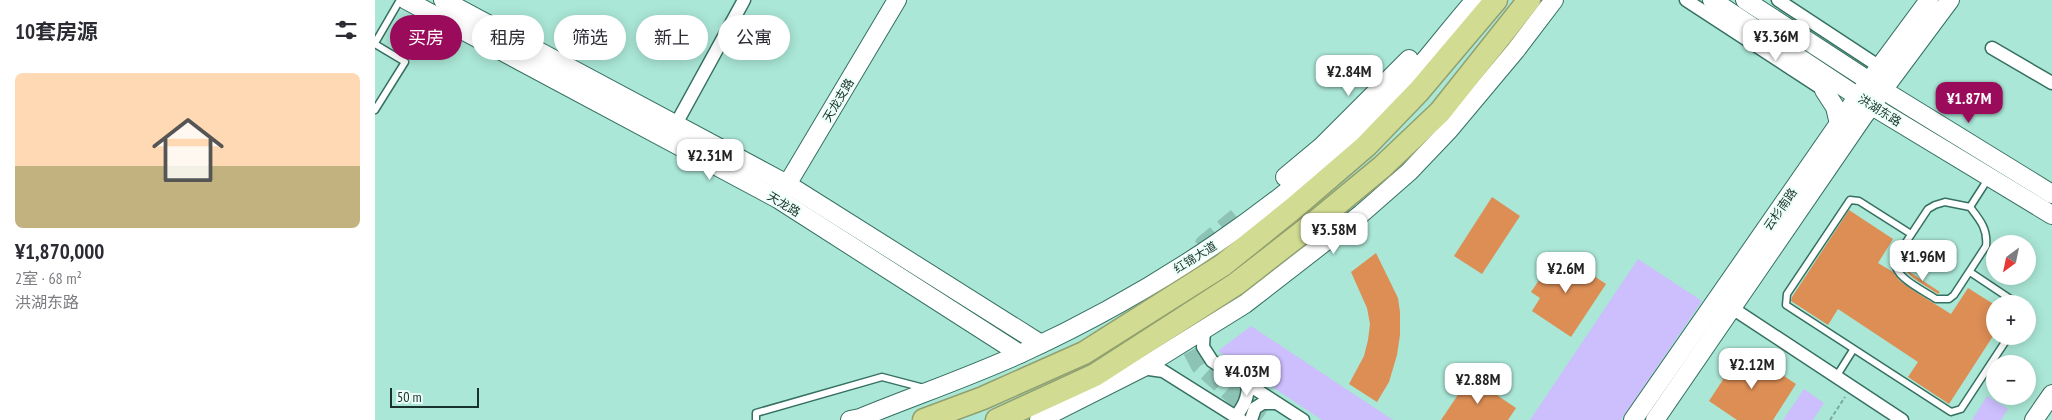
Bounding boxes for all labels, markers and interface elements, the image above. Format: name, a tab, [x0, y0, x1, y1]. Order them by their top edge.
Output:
chip: 买房	[390, 15, 462, 60]
chip: 租房	[472, 15, 544, 60]
chip: 筛选	[554, 15, 626, 60]
chip: 新上	[636, 15, 708, 60]
chip: 公寓	[718, 15, 790, 60]
icon: filters	[332, 16, 360, 44]
text: 10套房源	[15, 18, 98, 45]
pin: ¥3.36M	[1735, 20, 1817, 62]
text: ¥3.36M	[1754, 26, 1798, 46]
pin: ¥2.84M	[1308, 54, 1390, 97]
text: ¥2.84M	[1327, 61, 1371, 81]
street label: 天龙支路	[819, 76, 857, 124]
pin: ¥1.87M	[1928, 82, 2010, 124]
text: ¥1.87M	[1947, 88, 1991, 108]
street label: 洪湖东路	[1856, 91, 1904, 129]
icon: home	[143, 105, 233, 195]
pin: ¥2.31M	[669, 138, 751, 181]
text: ¥2.31M	[688, 145, 732, 165]
street label: 云杉南路	[1760, 185, 1800, 233]
street label: 天龙路	[765, 188, 803, 220]
pin: ¥3.58M	[1293, 212, 1375, 255]
text: ¥3.58M	[1312, 219, 1356, 239]
north arrow	[1986, 235, 2036, 285]
map controls	[1986, 235, 2036, 405]
text: ¥1,870,000	[15, 238, 104, 265]
street label: 红锦大道	[1171, 238, 1219, 276]
pin: ¥1.96M	[1882, 240, 1964, 282]
text: ¥1.96M	[1901, 246, 1945, 266]
pin: ¥2.6M	[1531, 252, 1601, 294]
text: ¥2.6M	[1548, 258, 1584, 278]
text: 2室 · 68 m²	[15, 268, 82, 288]
text: 洪湖东路	[15, 292, 79, 312]
button: +	[1986, 295, 2036, 345]
pin: ¥2.12M	[1711, 348, 1793, 390]
pin: ¥4.03M	[1206, 354, 1288, 397]
text: ¥2.12M	[1730, 354, 1774, 374]
button: −	[1986, 355, 2036, 405]
text: ¥4.03M	[1225, 361, 1269, 381]
pin: ¥2.88M	[1437, 362, 1519, 405]
text: ¥2.88M	[1456, 369, 1500, 389]
scale bar	[390, 385, 479, 408]
text: 50 m	[397, 388, 422, 406]

